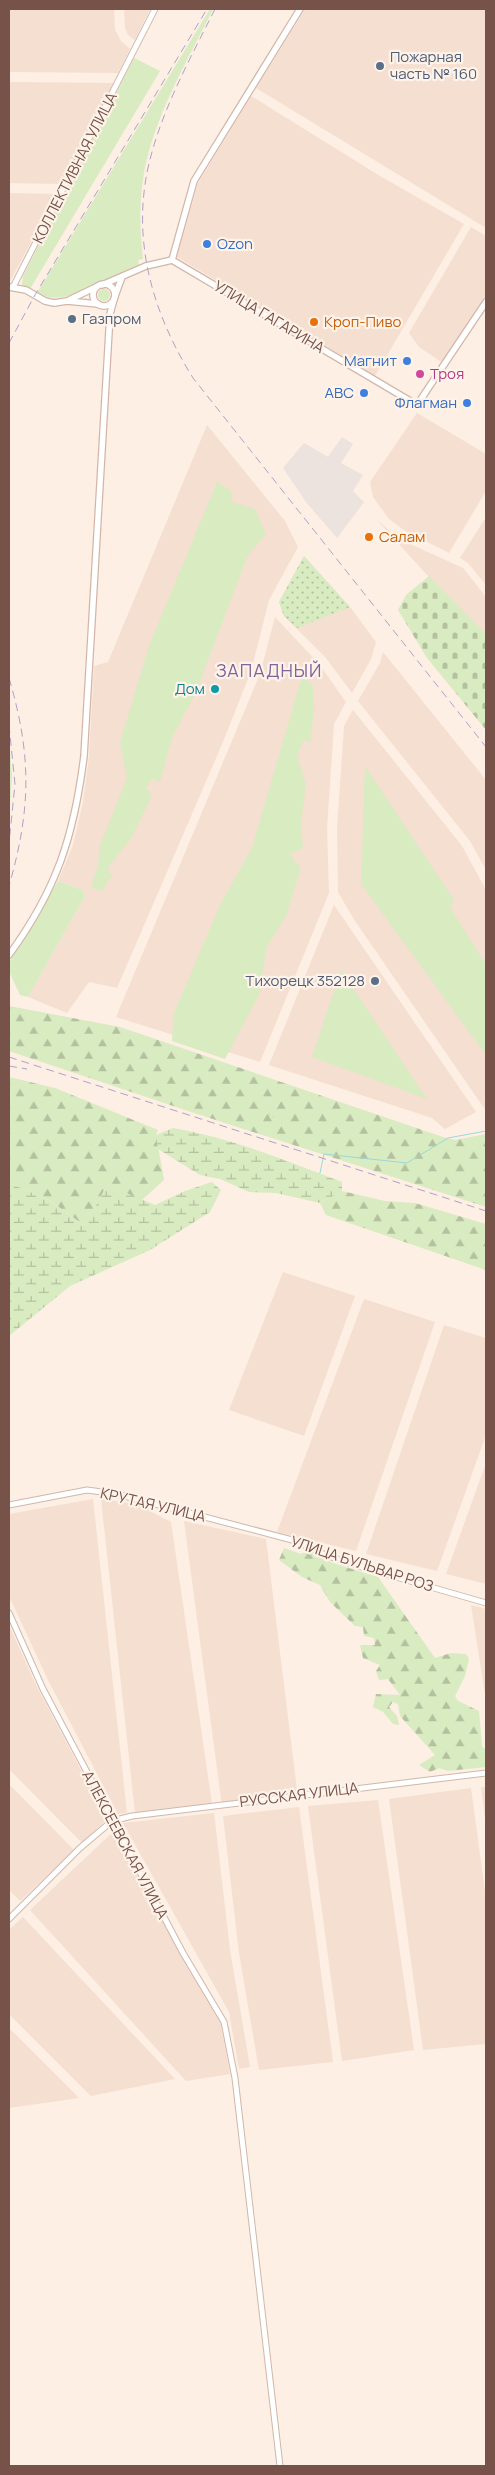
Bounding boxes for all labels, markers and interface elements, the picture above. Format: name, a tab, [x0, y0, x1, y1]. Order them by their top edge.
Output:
place label: Пожарная часть № 160	[390, 46, 477, 84]
marker: Пожарная часть № 160	[374, 60, 386, 72]
street label: КОЛЛЕКТИВНАЯ УЛИЦА	[27, 88, 122, 247]
place label: Ozon	[217, 233, 253, 254]
marker: Ozon	[201, 238, 213, 250]
street label: УЛИЦА ГАГАРИНА	[210, 275, 329, 358]
place label: Газпром	[82, 308, 142, 329]
place label: Кроп-Пиво	[324, 311, 401, 332]
marker: Газпром	[66, 313, 78, 325]
marker: Кроп-Пиво	[308, 316, 320, 328]
place label: Магнит	[344, 350, 397, 371]
marker: Магнит	[401, 355, 413, 367]
place label: Троя	[430, 363, 464, 384]
marker: Троя	[414, 368, 426, 380]
place label: ABC	[325, 382, 354, 403]
marker: ABC	[358, 387, 370, 399]
place label: Флагман	[395, 392, 457, 413]
marker: Флагман	[461, 397, 473, 409]
place label: Салам	[379, 526, 425, 547]
marker: Салам	[363, 531, 375, 543]
district label: ЗАПАДНЫЙ	[216, 658, 322, 682]
place label: Дом	[175, 678, 205, 699]
marker: Дом	[209, 683, 221, 695]
place label: Тихорецк 352128	[246, 970, 365, 991]
marker: Тихорецк 352128	[369, 975, 381, 987]
street label: КРУТАЯ УЛИЦА	[98, 1482, 208, 1527]
street label: УЛИЦА БУЛЬВАР РОЗ	[288, 1531, 436, 1597]
street label: АЛЕКСЕЕВСКАЯ УЛИЦА	[77, 1767, 174, 1923]
street label: РУССКАЯ УЛИЦА	[238, 1777, 360, 1812]

